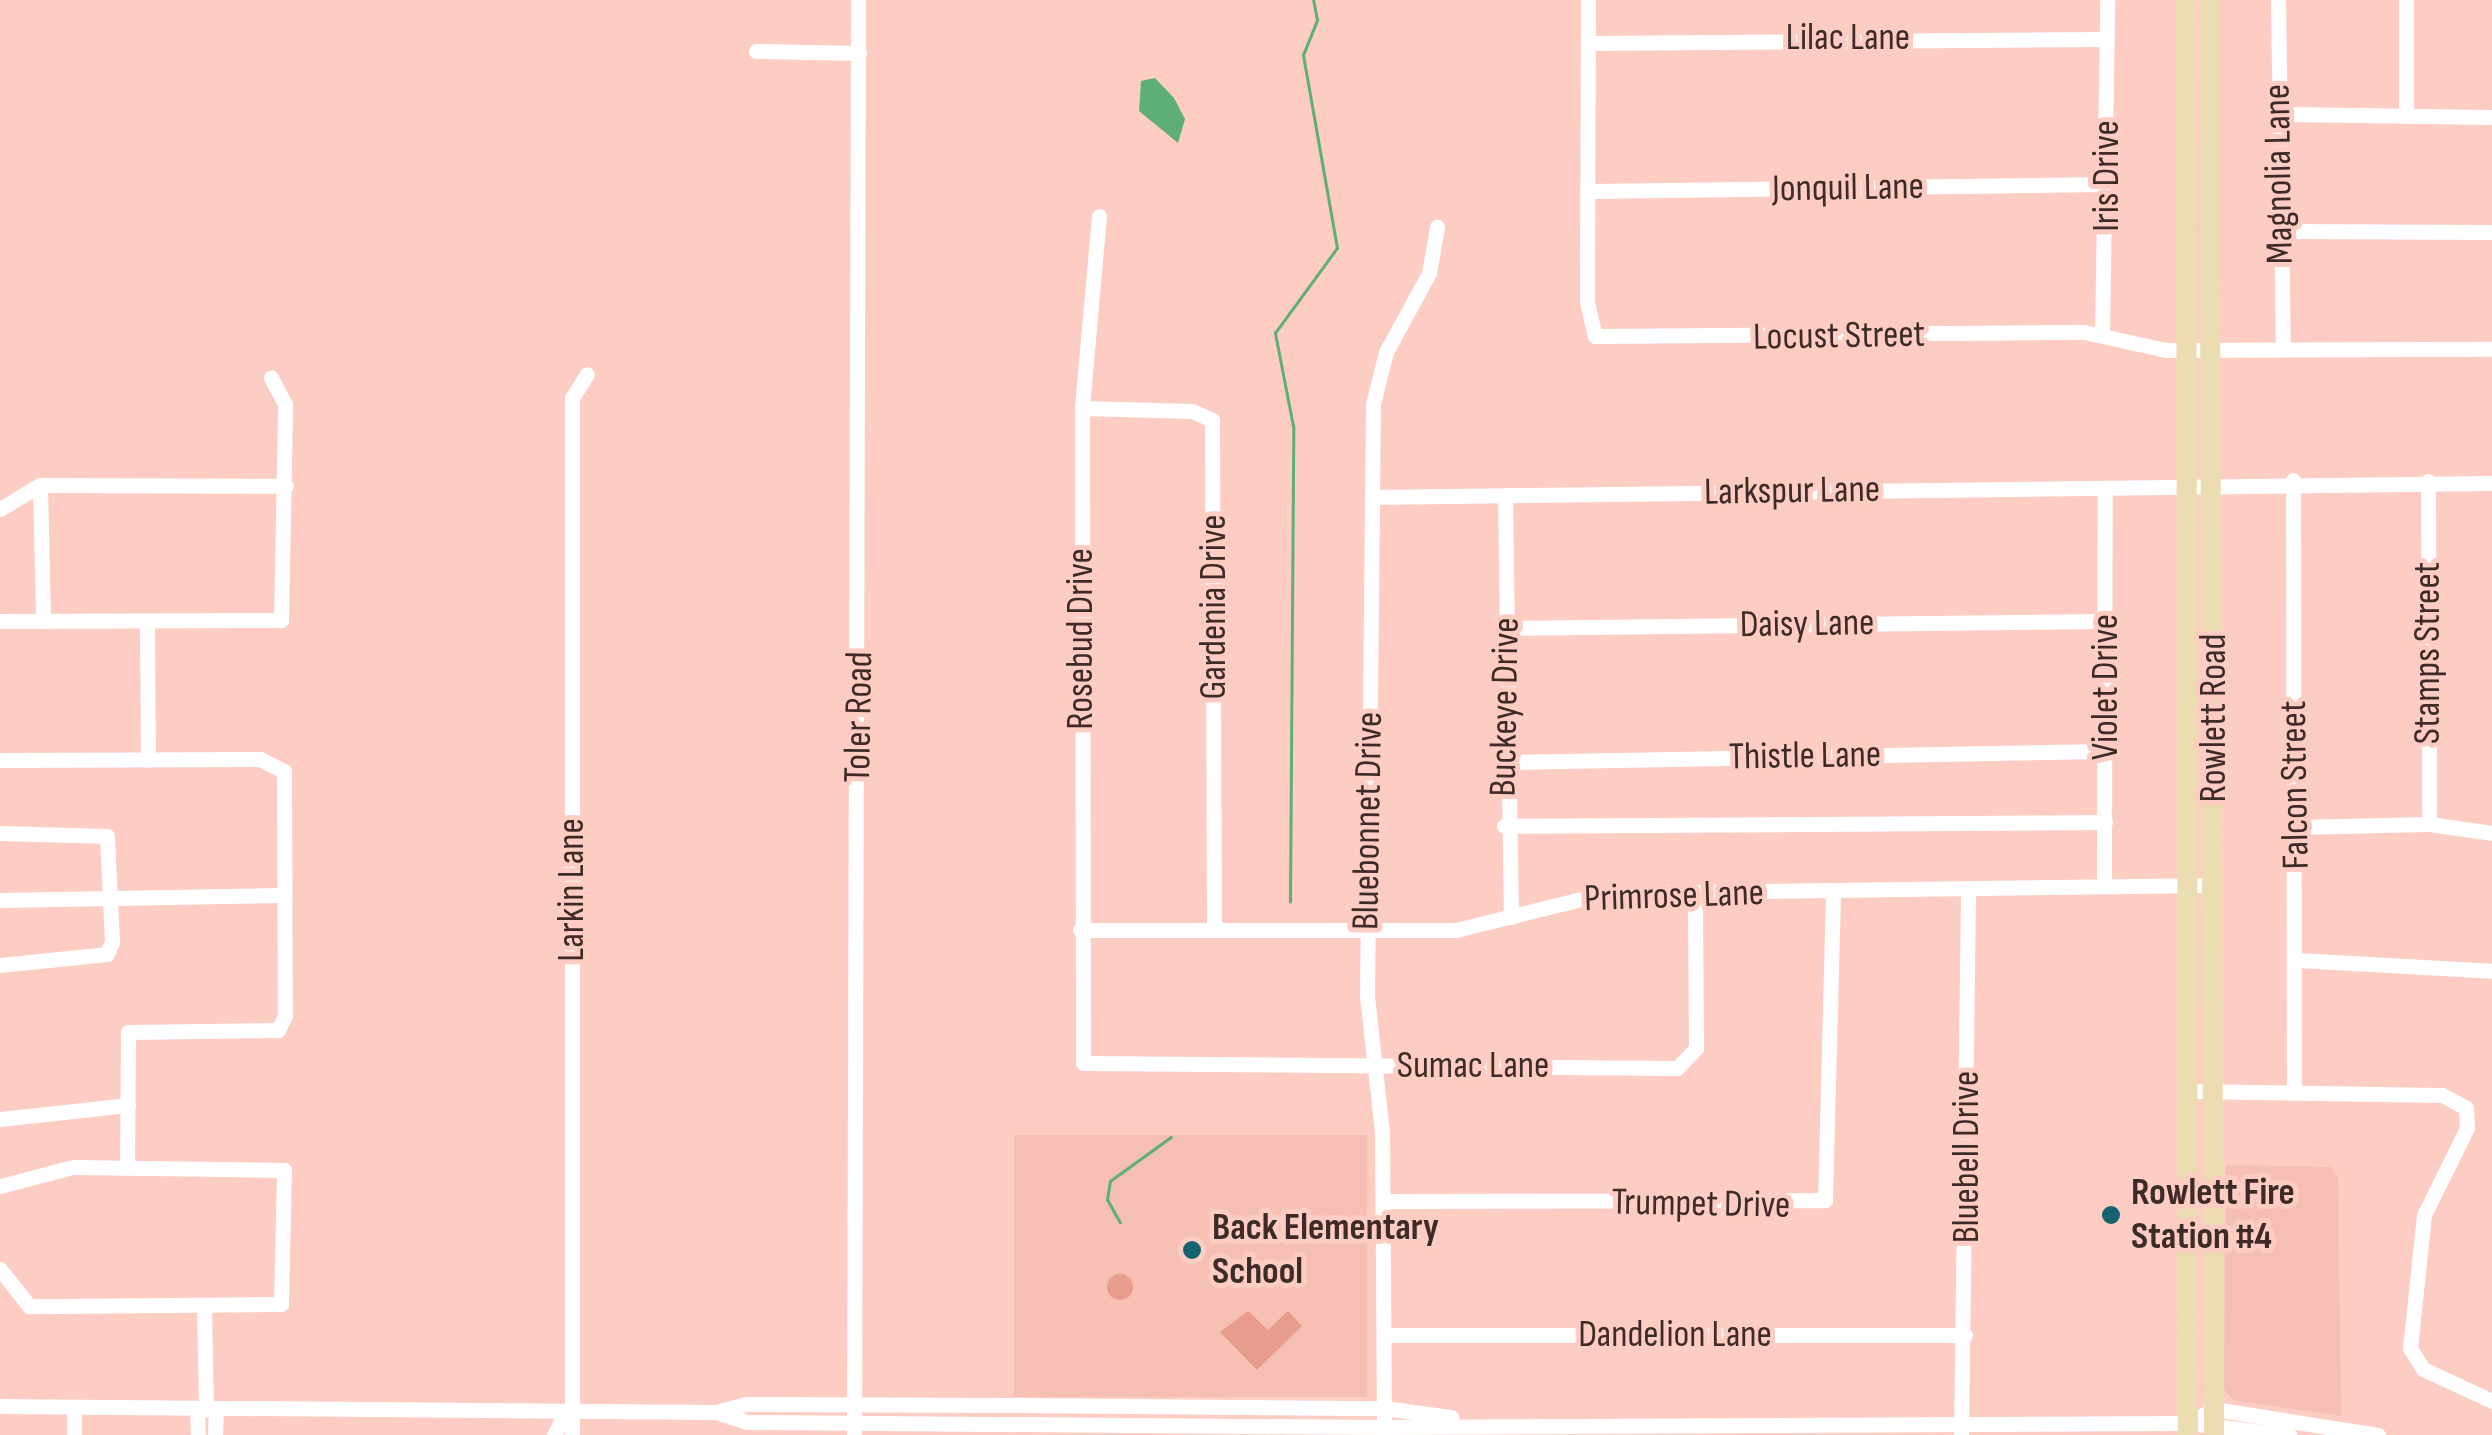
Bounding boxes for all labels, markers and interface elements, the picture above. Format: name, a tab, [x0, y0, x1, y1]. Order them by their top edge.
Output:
street label: Lilac Lane	[1786, 15, 1910, 61]
street label: Magnolia Lane	[2255, 83, 2303, 265]
street label: Iris Drive	[2084, 120, 2130, 232]
street label: Jonquil Lane	[1772, 164, 1924, 212]
street label: Locust Street	[1753, 312, 1925, 360]
street label: Larkspur Lane	[1704, 467, 1880, 515]
street label: Gardenia Drive	[1191, 514, 1237, 700]
street label: Rosebud Drive	[1058, 548, 1104, 730]
street label: Stamps Street	[2405, 562, 2451, 744]
street label: Daisy Lane	[1739, 600, 1875, 648]
street label: Violet Drive	[2083, 614, 2129, 760]
street label: Buckeye Drive	[1481, 617, 1529, 797]
street label: Rowlett Road	[2191, 634, 2237, 802]
street label: Toler Road	[835, 651, 883, 783]
street label: Falcon Street	[2271, 700, 2319, 870]
street label: Bluebonnet Drive	[1343, 711, 1393, 931]
street label: Thistle Lane	[1728, 732, 1882, 780]
street label: Larkin Lane	[549, 818, 595, 962]
street label: Primrose Lane	[1583, 870, 1765, 922]
street label: Sumac Lane	[1397, 1043, 1549, 1089]
street label: Bluebell Drive	[1944, 1071, 1990, 1243]
place label: Rowlett Fire Station #4	[2131, 1170, 2295, 1260]
street label: Trumpet Drive	[1611, 1180, 1791, 1228]
marker: Rowlett Fire Station #4	[2100, 1204, 2122, 1226]
place label: Back Elementary School	[1212, 1205, 1439, 1294]
marker: Back Elementary School	[1181, 1239, 1203, 1261]
street label: Dandelion Lane	[1578, 1312, 1772, 1358]

